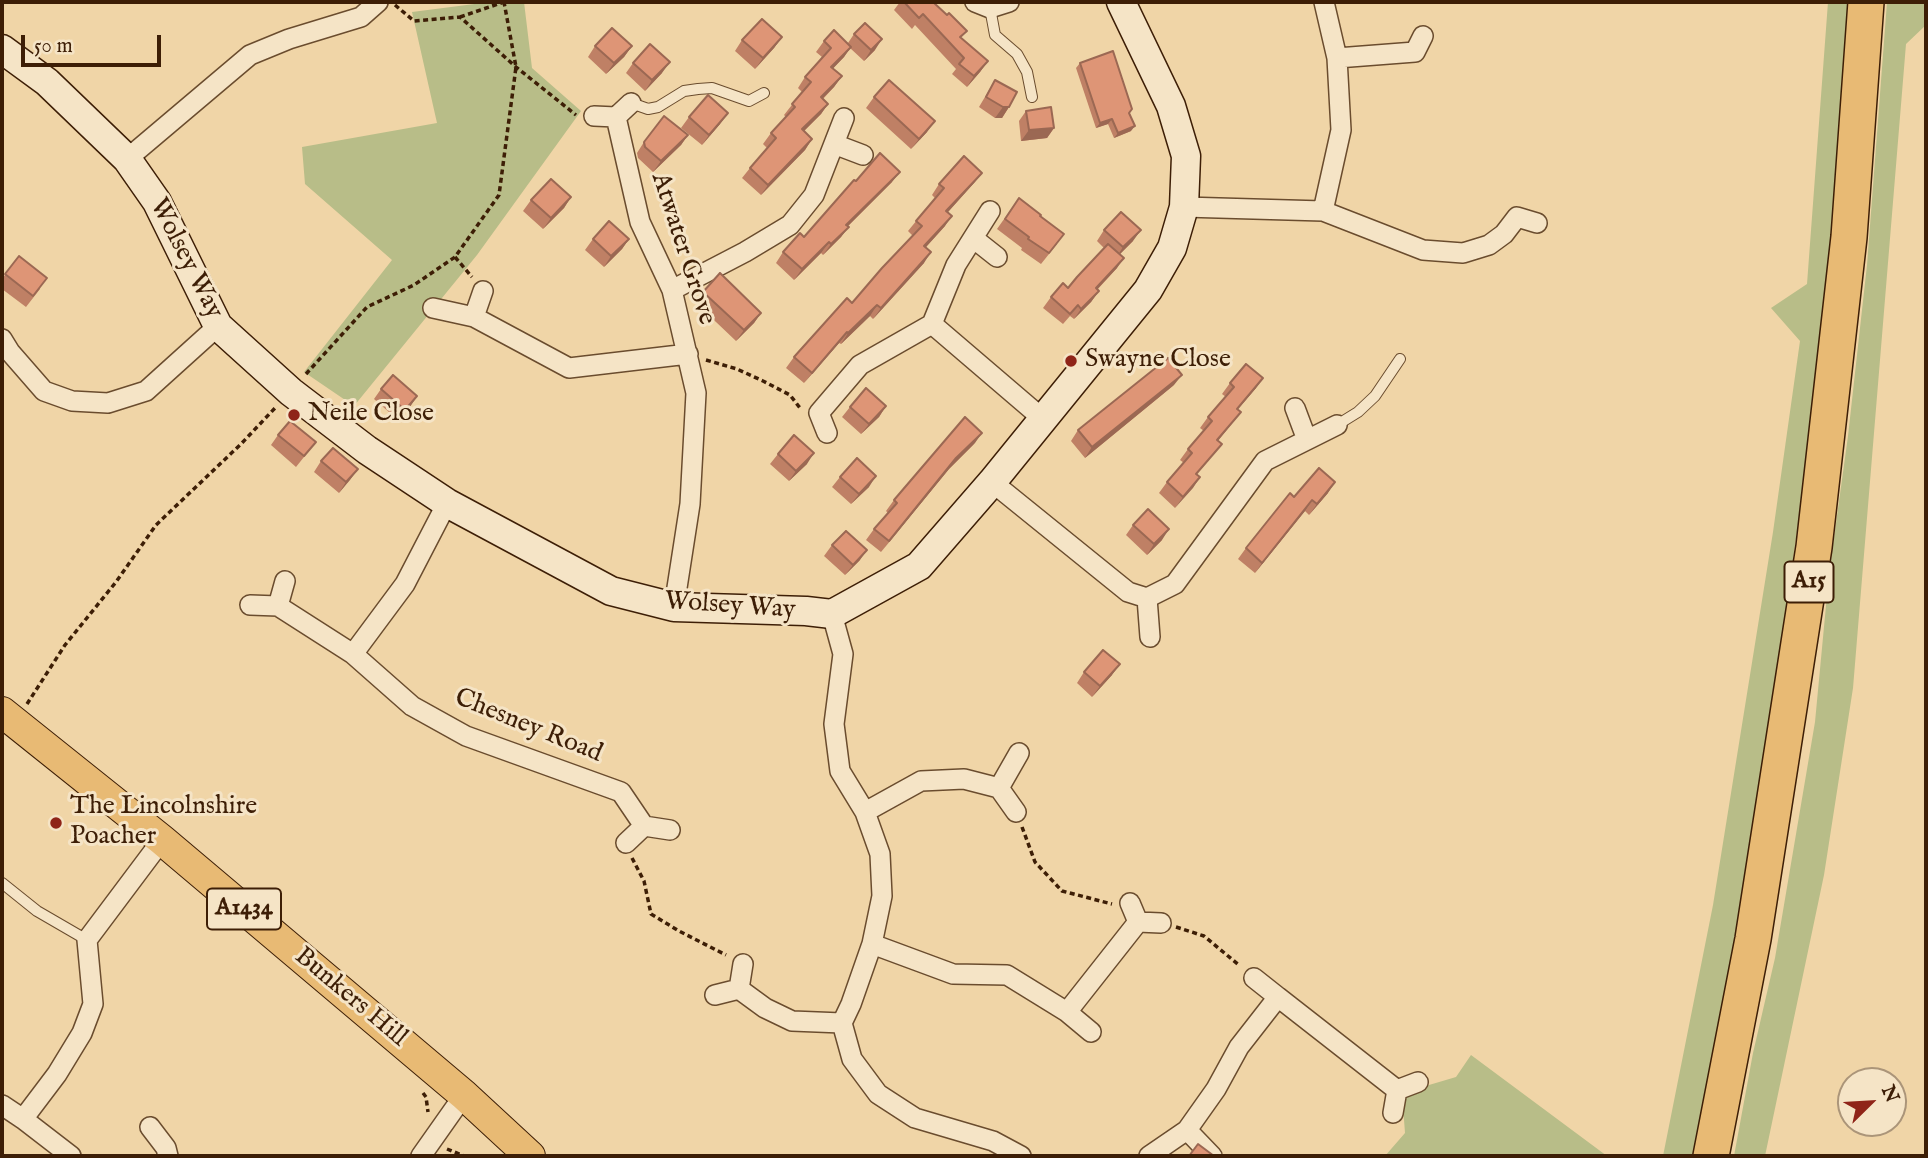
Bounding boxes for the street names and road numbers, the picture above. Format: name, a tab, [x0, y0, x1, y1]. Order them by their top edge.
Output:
street label: Atwater Grove	[643, 169, 721, 329]
street label: Wolsey Way	[141, 194, 229, 324]
road number: A15	[1784, 562, 1834, 602]
street label: Wolsey Way	[664, 587, 796, 627]
street label: Chesney Road	[450, 683, 606, 771]
road number: A1434	[207, 888, 281, 930]
street label: Bunkers Hill	[287, 942, 413, 1054]

